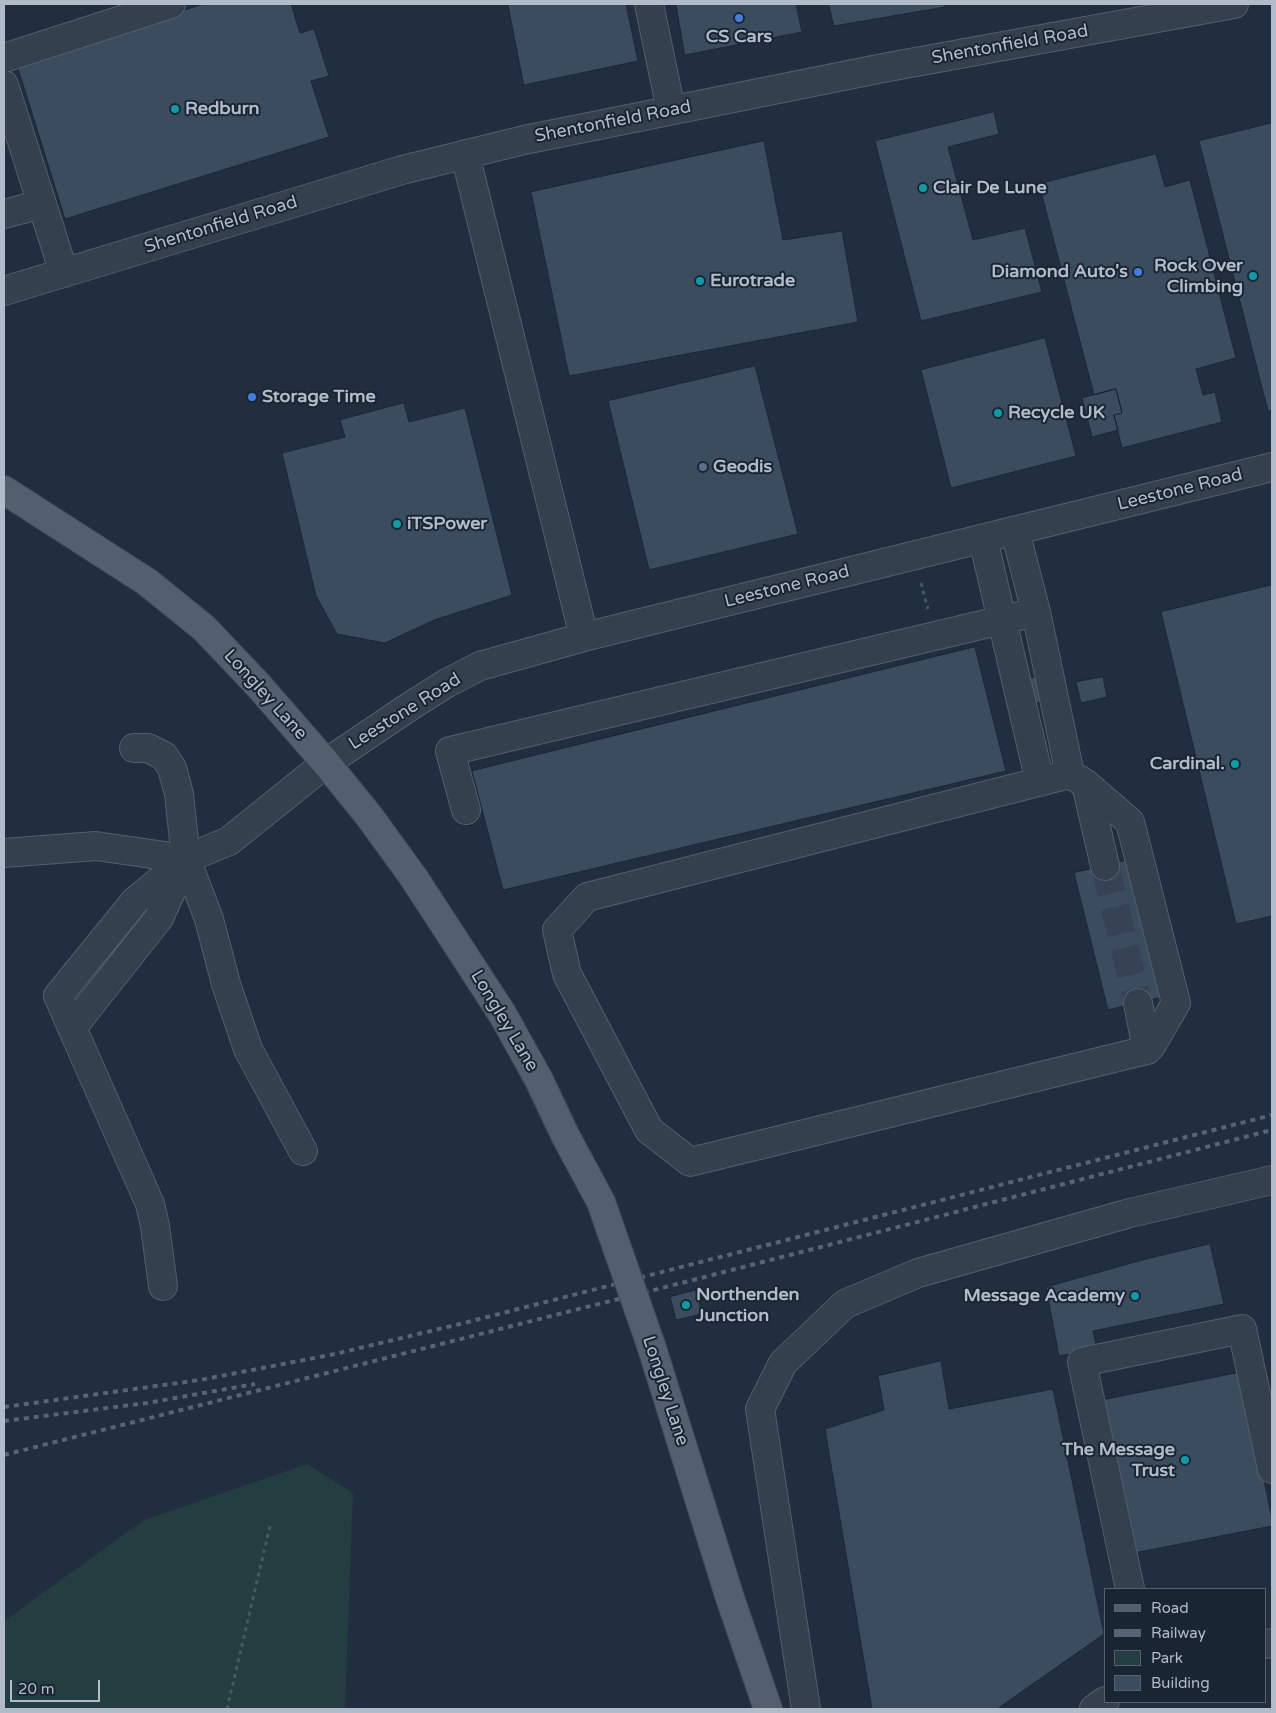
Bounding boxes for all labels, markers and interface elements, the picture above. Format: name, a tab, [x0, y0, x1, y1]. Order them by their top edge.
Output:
marker: CS Cars	[733, 12, 745, 24]
street label: Shentonfield Road	[930, 21, 1090, 69]
place label: CS Cars	[706, 26, 772, 48]
street label: Shentonfield Road	[533, 96, 693, 148]
place label: Redburn	[185, 98, 260, 120]
marker: Redburn	[169, 103, 181, 115]
place label: Clair De Lune	[933, 177, 1047, 199]
marker: Clair De Lune	[917, 182, 929, 194]
street label: Shentonfield Road	[142, 191, 300, 259]
place label: Rock Over Climbing	[1154, 255, 1243, 298]
place label: Diamond Auto's	[991, 261, 1128, 283]
marker: Diamond Auto's	[1132, 266, 1144, 278]
place label: Eurotrade	[710, 270, 795, 292]
marker: Rock Over Climbing	[1247, 270, 1259, 282]
marker: Eurotrade	[694, 275, 706, 287]
place label: Storage Time	[262, 386, 376, 408]
marker: Storage Time	[246, 391, 258, 403]
place label: Recycle UK	[1008, 402, 1105, 424]
marker: Recycle UK	[992, 407, 1004, 419]
place label: Geodis	[713, 456, 772, 478]
marker: Geodis	[697, 461, 709, 473]
street label: Leestone Road	[1115, 464, 1245, 516]
place label: iTSPower	[407, 513, 487, 535]
marker: iTSPower	[391, 518, 403, 530]
street label: Leestone Road	[722, 561, 852, 613]
street label: Longley Lane	[219, 645, 311, 745]
street label: Leestone Road	[345, 669, 465, 755]
place label: Cardinal.	[1150, 753, 1225, 775]
marker: Cardinal.	[1229, 758, 1241, 770]
street label: Longley Lane	[465, 966, 543, 1076]
place label: Northenden Junction	[696, 1284, 800, 1326]
place label: Message Academy	[964, 1285, 1125, 1307]
marker: Message Academy	[1129, 1290, 1141, 1302]
marker: Northenden Junction	[680, 1299, 692, 1311]
street label: Longley Lane	[637, 1333, 693, 1449]
place label: The Message Trust	[1062, 1439, 1175, 1482]
marker: The Message Trust	[1179, 1454, 1191, 1466]
legend	[1104, 1588, 1266, 1703]
text: Road	[1151, 1599, 1189, 1617]
text: Railway	[1151, 1624, 1206, 1642]
text: Park	[1151, 1649, 1183, 1667]
scale bar	[12, 1670, 102, 1702]
text: Building	[1151, 1674, 1210, 1692]
text: 20 m	[18, 1680, 55, 1698]

